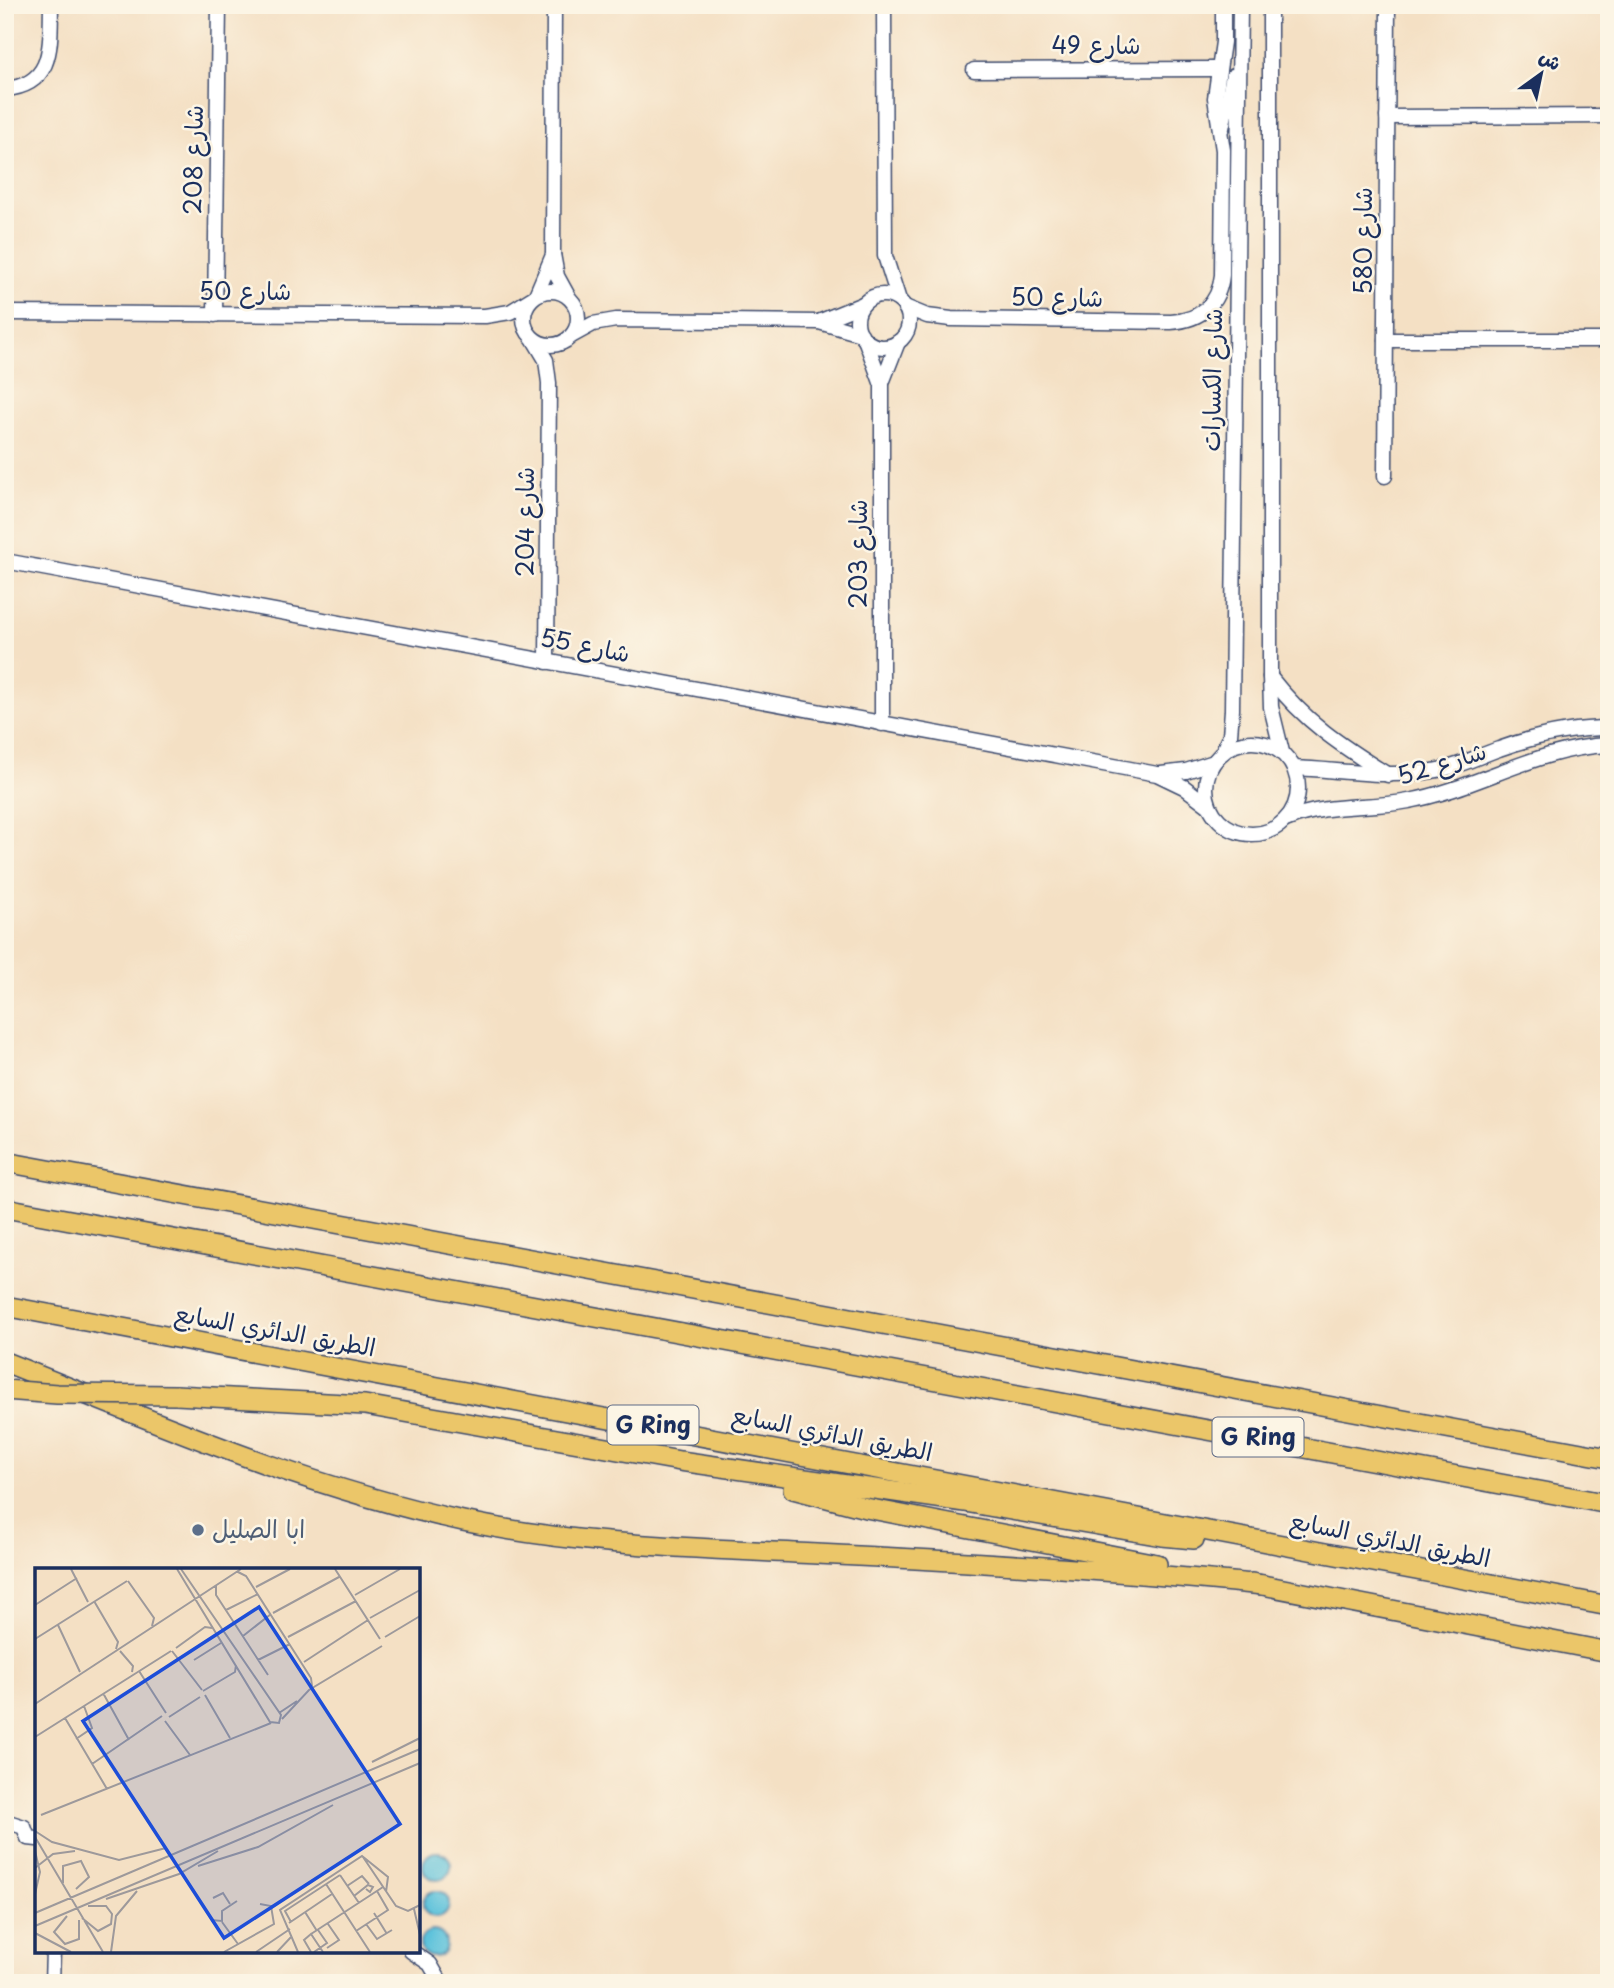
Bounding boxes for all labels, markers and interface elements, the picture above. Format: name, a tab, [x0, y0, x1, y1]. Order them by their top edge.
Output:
street label: شارع 49	[1051, 26, 1141, 63]
north arrow	[1506, 38, 1576, 108]
text: ش	[1534, 41, 1567, 76]
street label: شارع 208	[173, 105, 212, 215]
street label: شارع 580	[1344, 187, 1381, 295]
street label: شارع 50	[199, 272, 291, 309]
street label: شارع 50	[1010, 277, 1104, 316]
street label: شارع الكسارات	[1192, 308, 1231, 452]
street label: شارع 204	[506, 467, 543, 577]
street label: شارع 203	[839, 499, 876, 609]
street label: شارع 55	[537, 618, 633, 671]
street label: شارع 52	[1392, 732, 1491, 794]
street label: الطريق الدائري السابع	[172, 1294, 379, 1365]
street label: الطريق الدائري السابع	[729, 1395, 936, 1470]
road number: G Ring	[608, 1406, 698, 1444]
road number: G Ring	[1212, 1418, 1304, 1456]
street label: الطريق الدائري السابع	[1287, 1501, 1494, 1576]
place label: ابا الصليل	[212, 1510, 305, 1546]
marker: ابا الصليل	[190, 1522, 206, 1538]
inset map	[35, 1568, 420, 1953]

